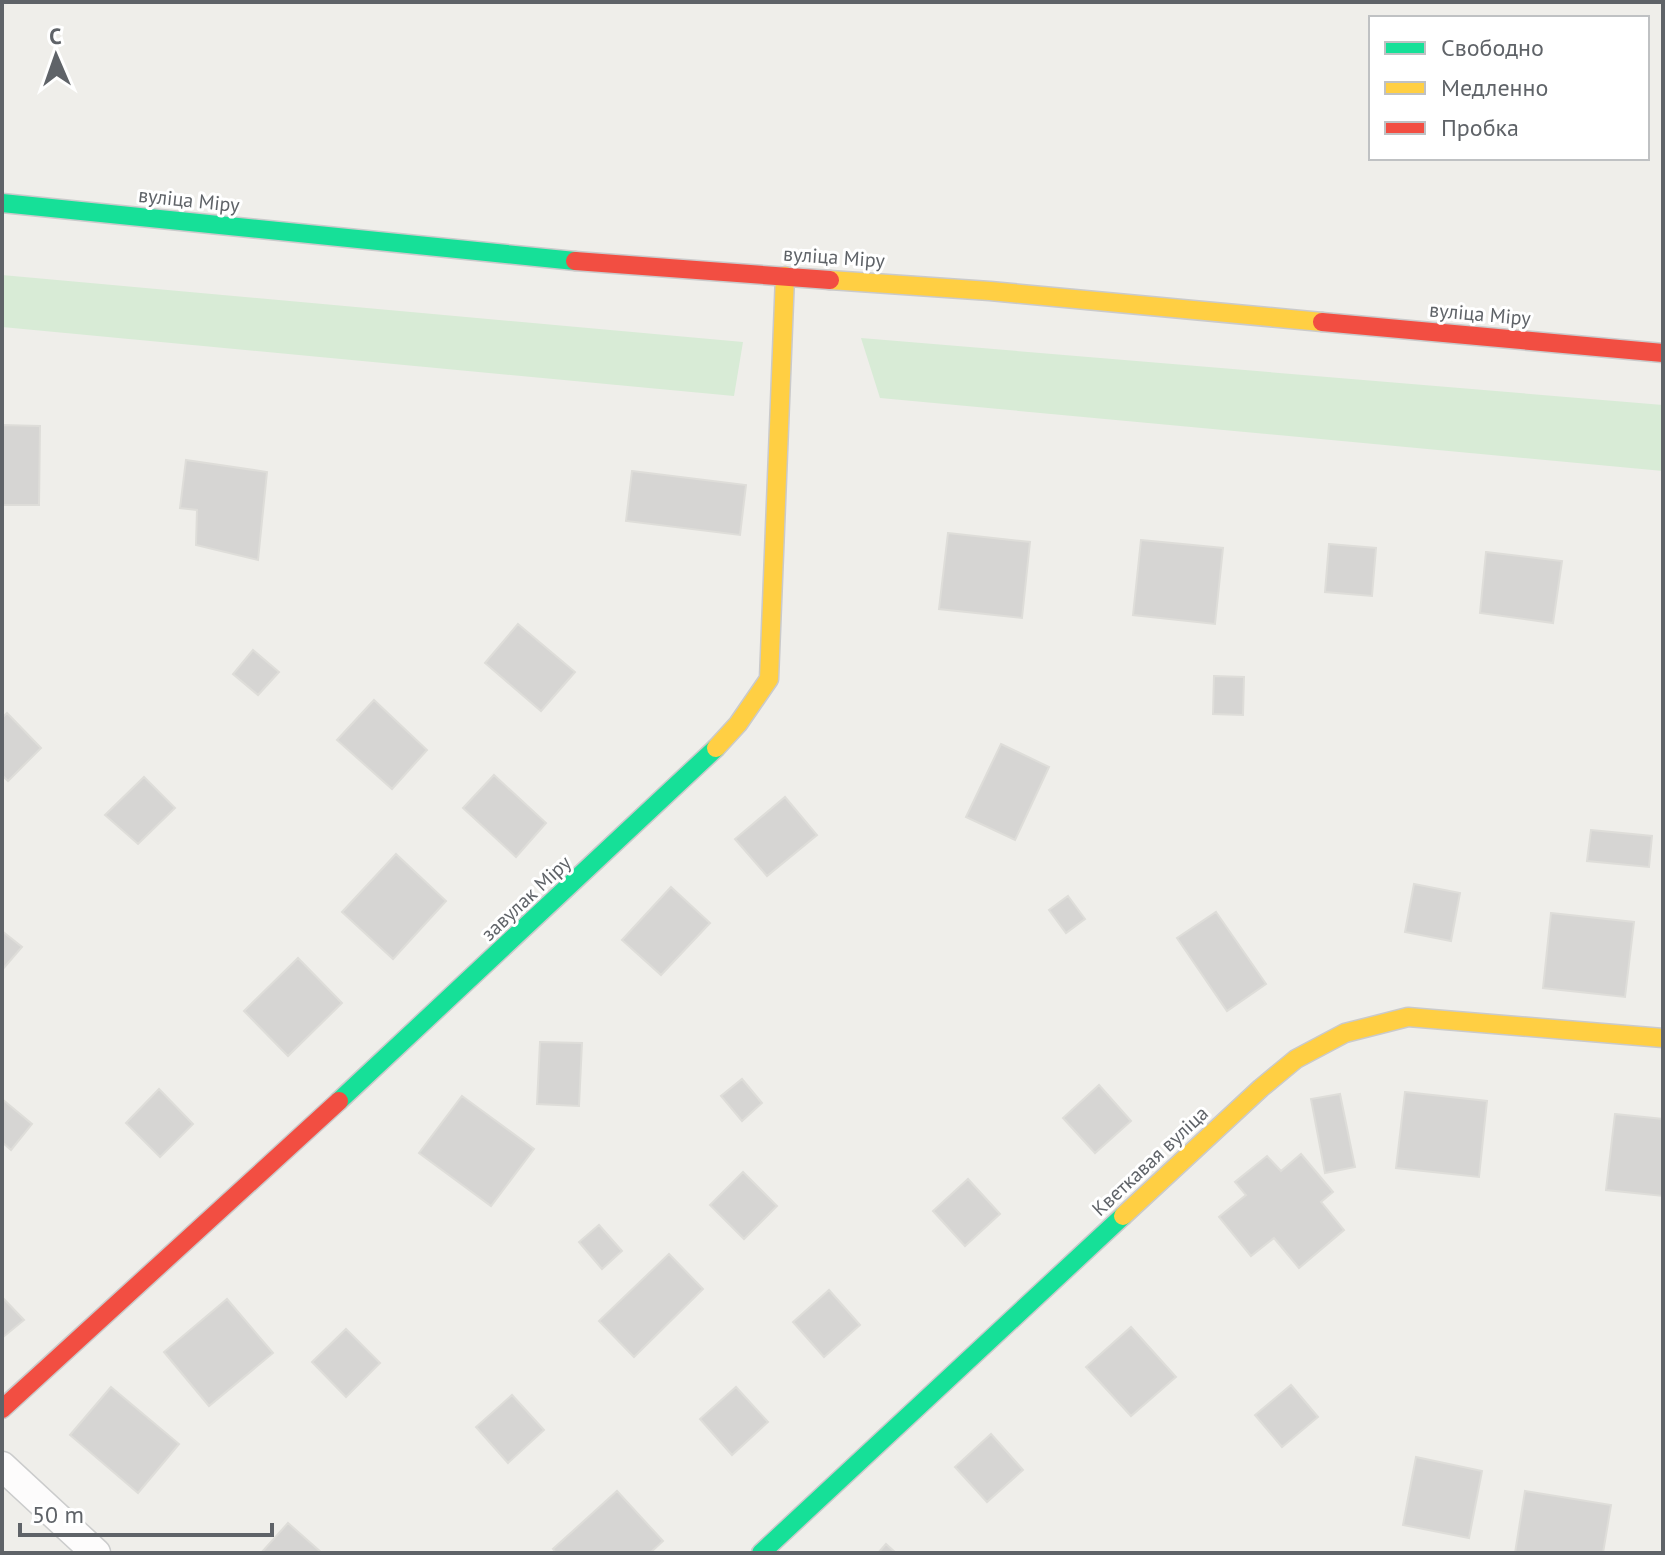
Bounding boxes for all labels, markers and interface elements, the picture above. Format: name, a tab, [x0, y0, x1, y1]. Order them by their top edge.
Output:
north arrow	[16, 16, 96, 96]
legend	[1369, 16, 1649, 160]
text: С	[49, 22, 62, 50]
text: Свободно	[1441, 32, 1544, 63]
text: Медленно	[1441, 72, 1548, 103]
text: Пробка	[1441, 112, 1519, 143]
street label: вуліца Міру	[137, 182, 242, 218]
street label: вуліца Міру	[782, 240, 886, 274]
street label: вуліца Міру	[1428, 297, 1532, 331]
street label: завулак Міру	[476, 849, 577, 946]
street label: Кветкавая вуліца	[1086, 1100, 1214, 1222]
scale bar	[20, 1487, 272, 1537]
text: 50 m	[32, 1499, 84, 1530]

